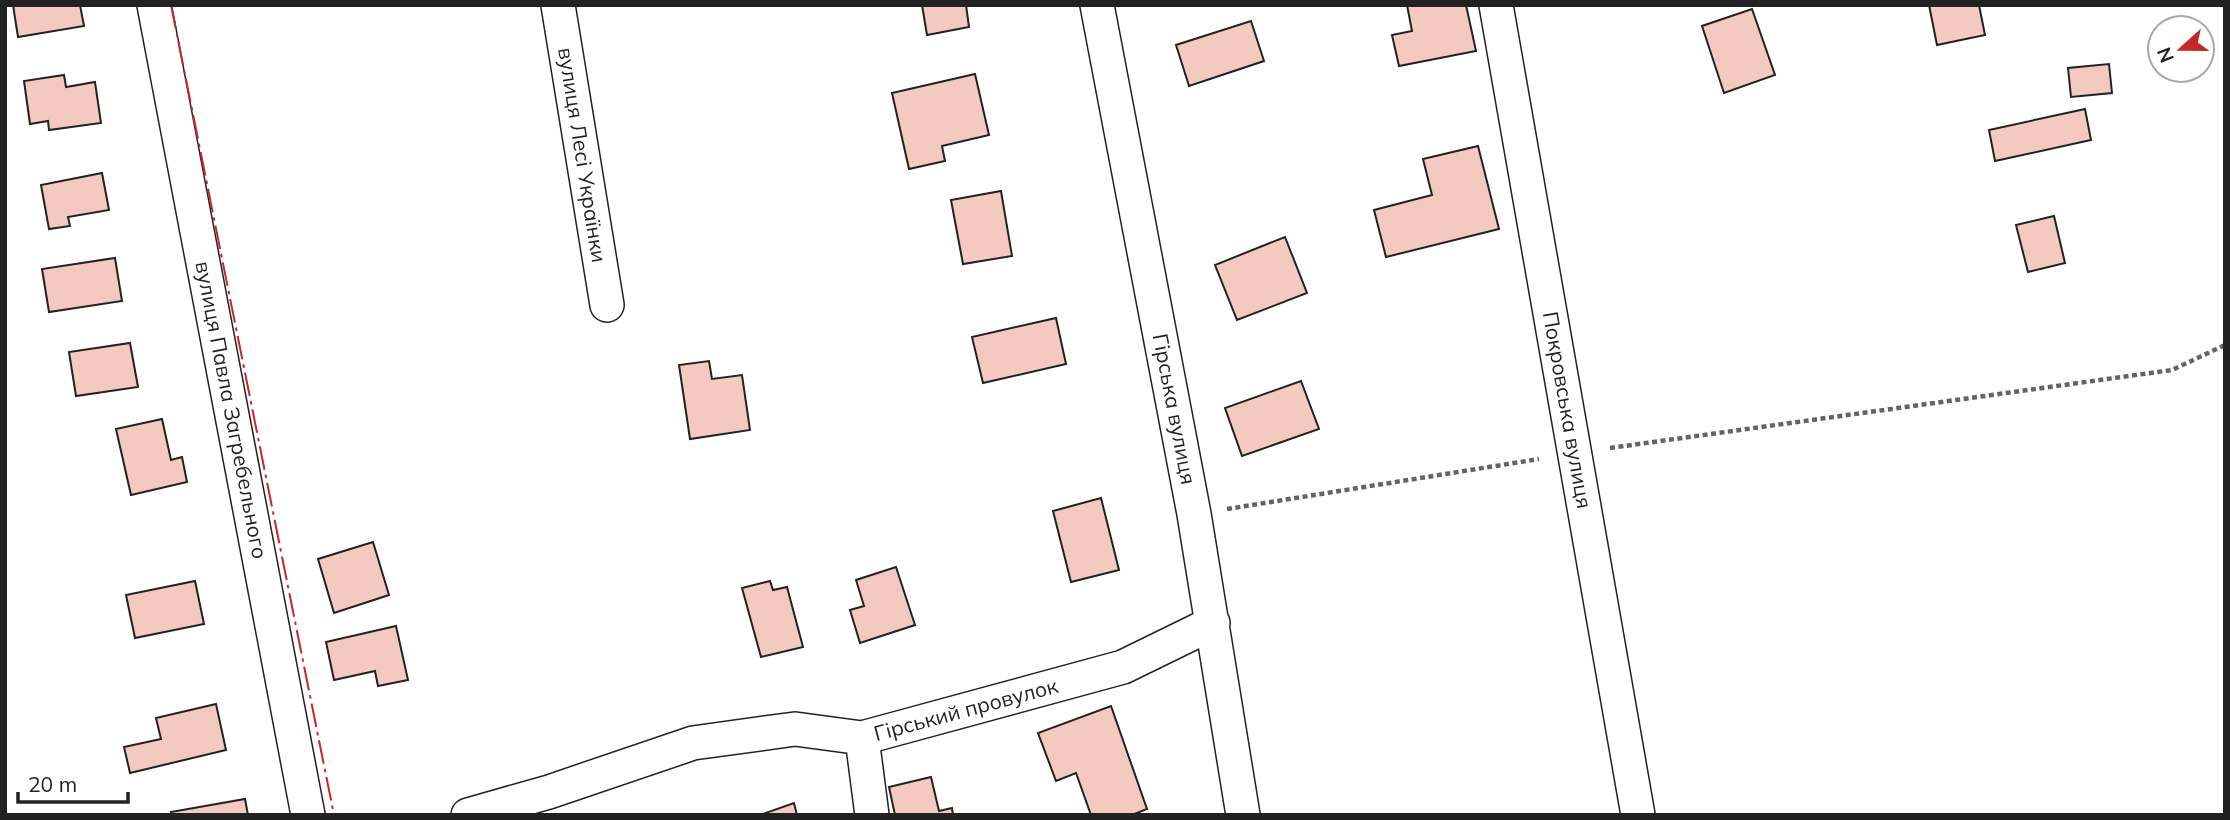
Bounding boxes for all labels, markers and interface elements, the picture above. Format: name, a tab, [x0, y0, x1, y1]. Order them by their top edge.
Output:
north arrow	[2146, 14, 2216, 84]
text: N	[2151, 44, 2179, 66]
street label: вулиця Лесі Українки	[553, 45, 613, 264]
street label: вулиця Павла Загребельного	[190, 259, 274, 561]
street label: Покровська вулиця	[1538, 309, 1598, 510]
street label: Гірська вулиця	[1148, 331, 1202, 486]
street label: Гірський провулок	[871, 672, 1061, 746]
scale bar	[18, 760, 128, 804]
text: 20 m	[28, 771, 77, 797]

